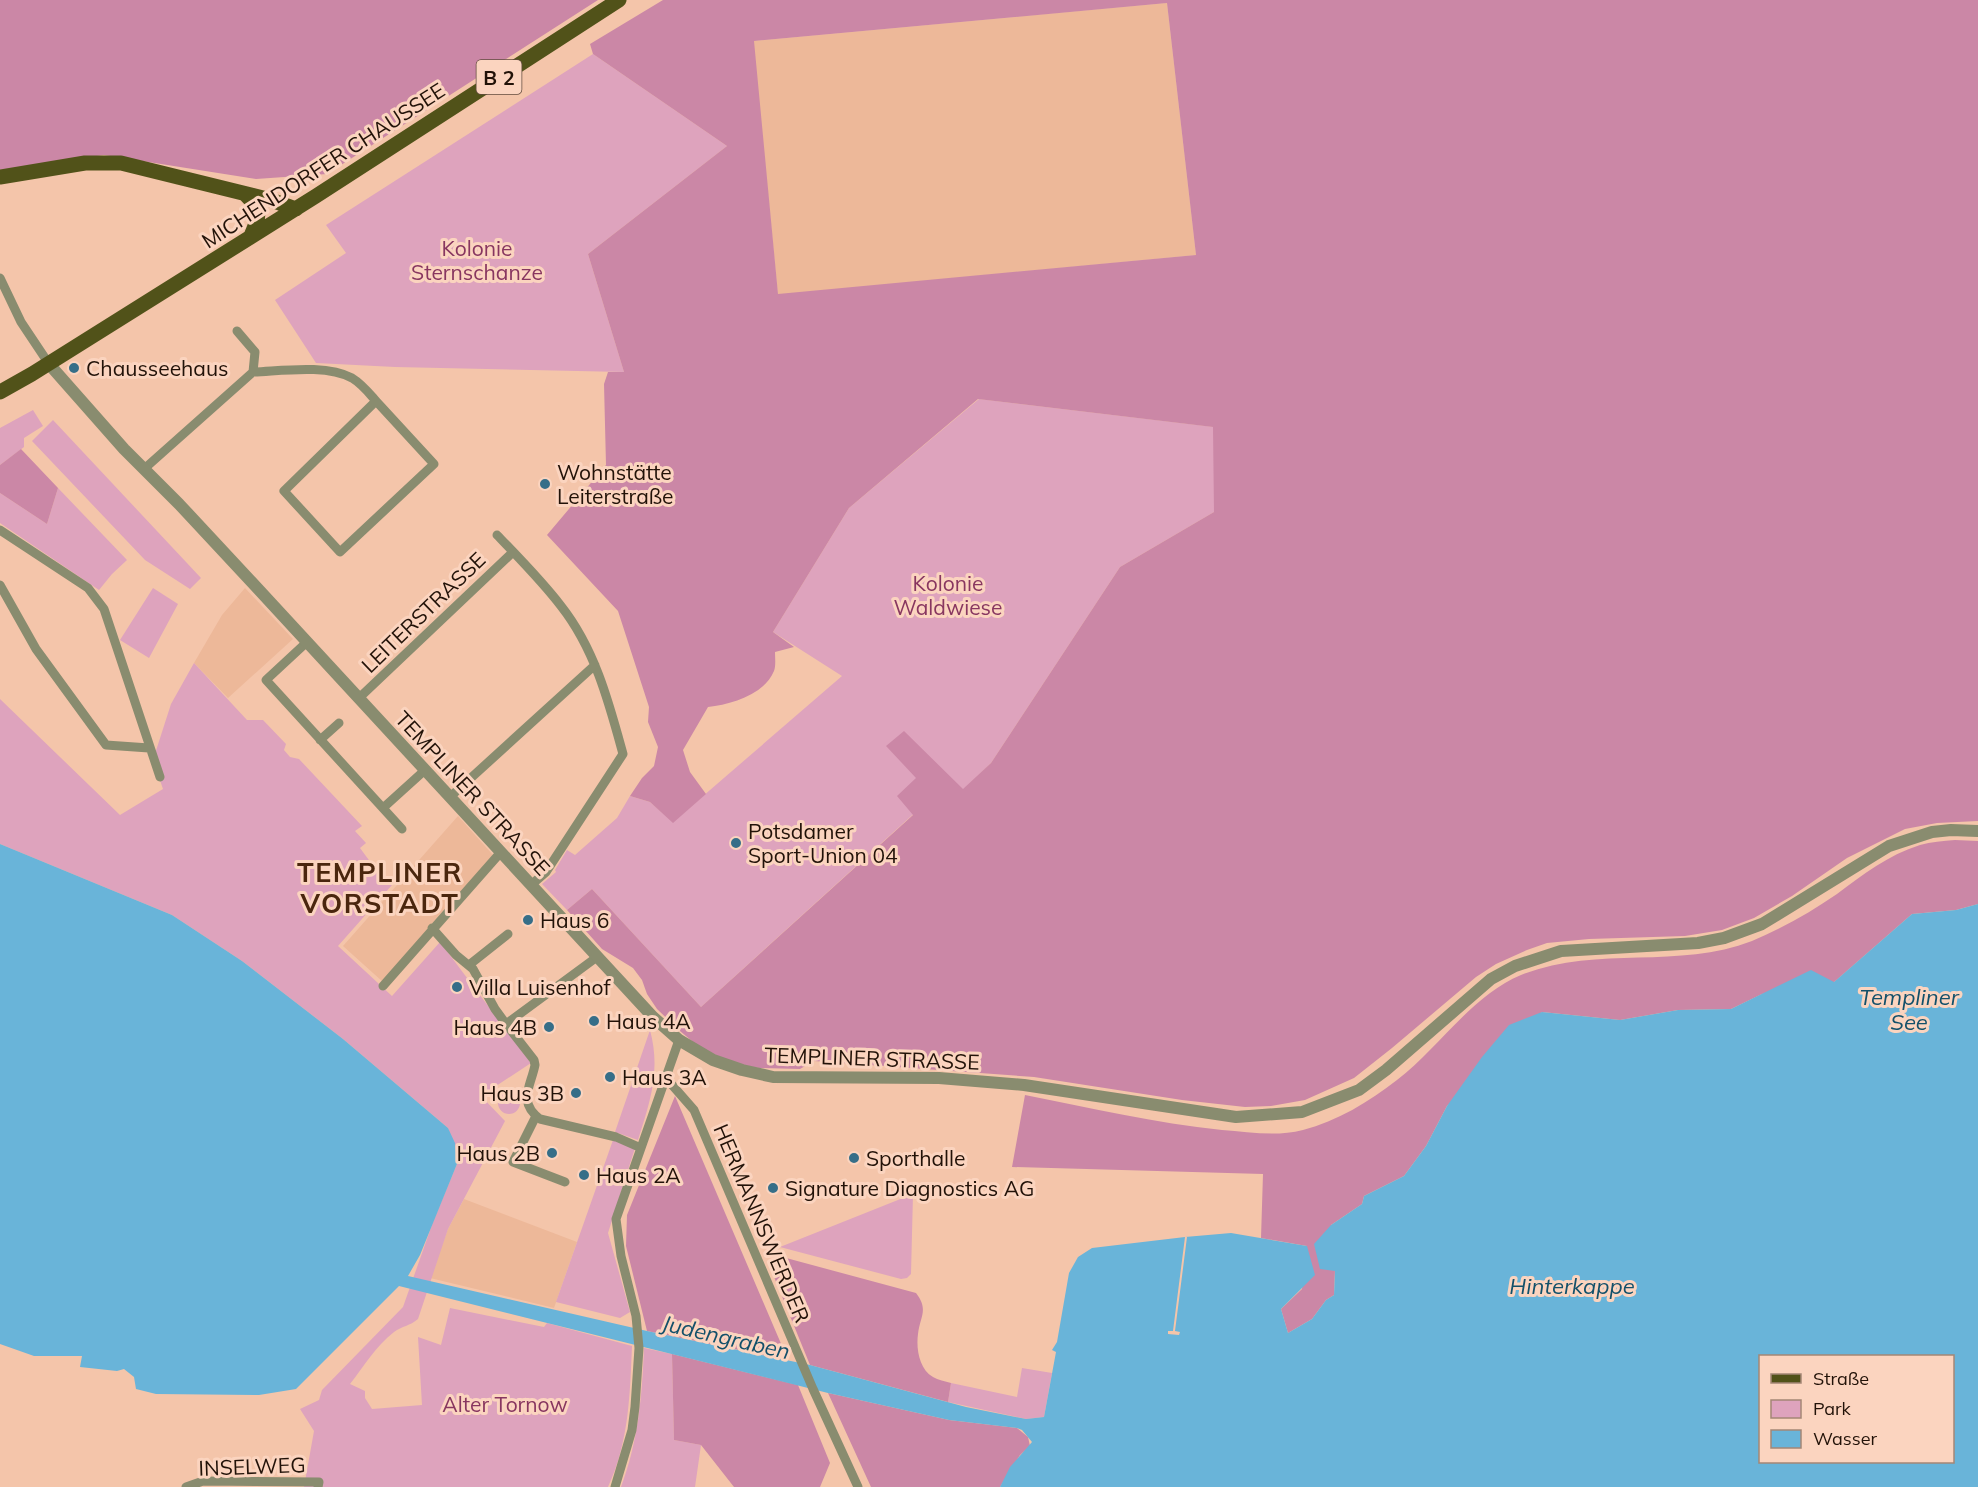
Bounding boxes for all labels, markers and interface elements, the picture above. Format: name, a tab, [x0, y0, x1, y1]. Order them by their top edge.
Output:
road number: B 2	[476, 60, 522, 94]
street label: MICHENDORFER CHAUSSEE	[197, 77, 449, 253]
park label: Kolonie Sternschanze	[411, 235, 543, 285]
place label: Chausseehaus	[86, 355, 229, 381]
marker: Chausseehaus	[67, 361, 81, 375]
place label: Wohnstätte Leiterstraße	[557, 459, 673, 509]
marker: Wohnstätte Leiterstraße	[538, 477, 552, 491]
street label: LEITERSTRASSE	[356, 546, 490, 678]
park label: Kolonie Waldwiese	[894, 570, 1002, 620]
street label: TEMPLINER STRASSE	[390, 705, 556, 881]
place label: Potsdamer Sport-Union 04	[748, 818, 898, 868]
marker: Potsdamer Sport-Union 04	[729, 836, 743, 850]
district label: TEMPLINER VORSTADT	[297, 855, 463, 920]
place label: Haus 6	[540, 907, 609, 933]
marker: Haus 6	[521, 913, 535, 927]
place label: Villa Luisenhof	[469, 974, 611, 1000]
marker: Villa Luisenhof	[450, 980, 464, 994]
water label: Templiner See	[1859, 983, 1960, 1036]
place label: Haus 4A	[606, 1008, 691, 1034]
place label: Haus 4B	[453, 1014, 537, 1040]
marker: Haus 4A	[587, 1014, 601, 1028]
marker: Haus 4B	[542, 1020, 556, 1034]
street label: TEMPLINER STRASSE	[764, 1041, 980, 1075]
place label: Haus 3A	[622, 1064, 707, 1090]
marker: Haus 3A	[603, 1070, 617, 1084]
place label: Haus 3B	[480, 1080, 564, 1106]
marker: Haus 3B	[569, 1086, 583, 1100]
street label: HERMANNSWERDER	[708, 1120, 816, 1326]
place label: Haus 2B	[456, 1140, 540, 1166]
place label: Sporthalle	[866, 1145, 966, 1171]
marker: Haus 2B	[545, 1146, 559, 1160]
marker: Sporthalle	[847, 1151, 861, 1165]
place label: Haus 2A	[596, 1162, 681, 1188]
marker: Haus 2A	[577, 1168, 591, 1182]
place label: Signature Diagnostics AG	[785, 1175, 1034, 1201]
marker: Signature Diagnostics AG	[766, 1181, 780, 1195]
water label: Hinterkappe	[1509, 1272, 1635, 1300]
water label: Judengraben	[657, 1308, 793, 1365]
legend	[1759, 1355, 1954, 1463]
text: Straße	[1813, 1367, 1869, 1390]
park label: Alter Tornow	[442, 1391, 568, 1417]
text: Park	[1813, 1397, 1852, 1420]
text: Wasser	[1813, 1427, 1877, 1450]
street label: INSELWEG	[198, 1451, 306, 1481]

